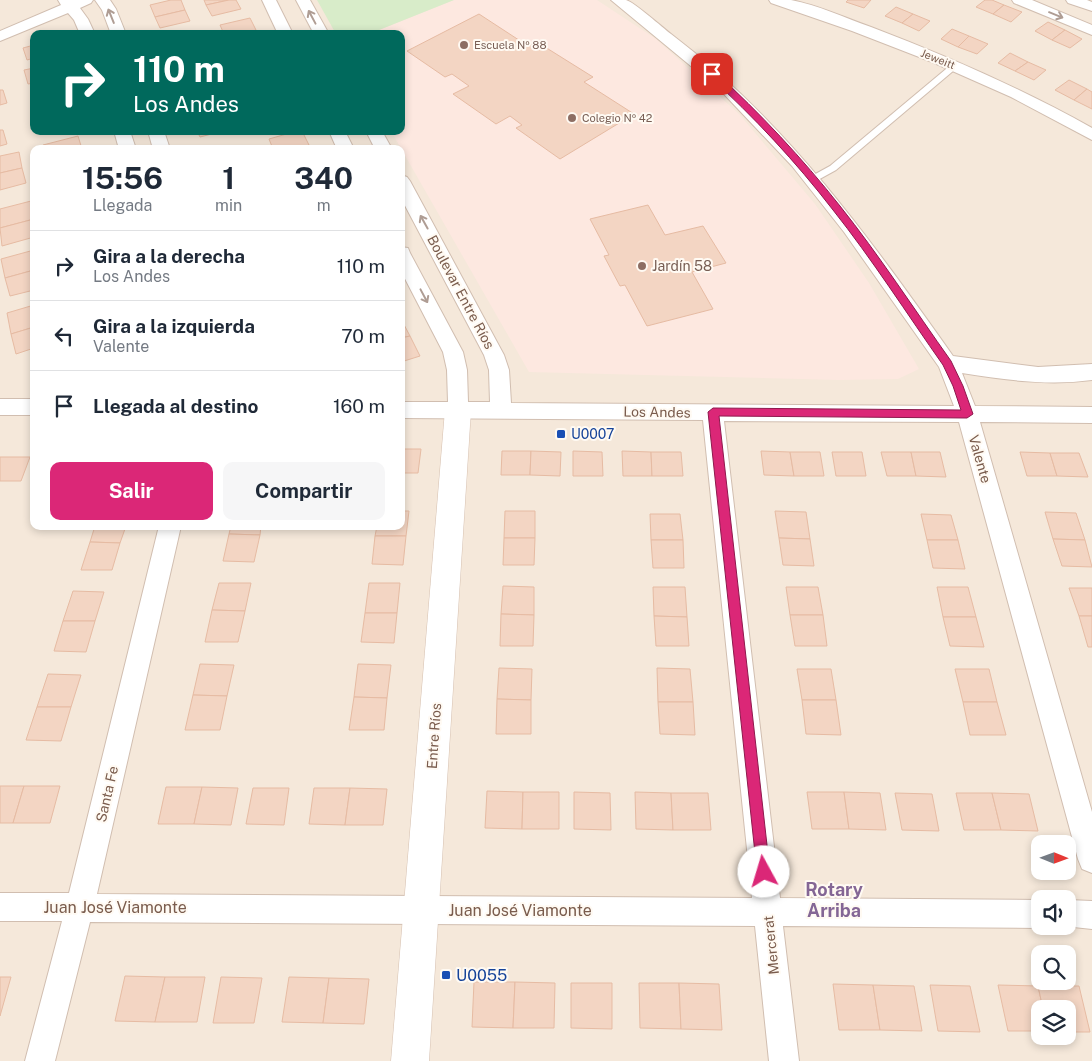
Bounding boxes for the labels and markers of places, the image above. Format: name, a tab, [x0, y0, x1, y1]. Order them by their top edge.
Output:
marker: Escuela Nº 88	[458, 39, 470, 51]
place label: Escuela Nº 88	[474, 39, 547, 51]
pin	[691, 53, 733, 95]
marker: Colegio Nº 42	[566, 112, 578, 124]
place label: Colegio Nº 42	[582, 112, 653, 124]
place label: Jardín 58	[652, 258, 712, 274]
marker: Jardín 58	[636, 260, 648, 272]
place label: U0007	[571, 426, 614, 442]
marker: U0007	[555, 428, 567, 440]
place label: U0055	[456, 966, 507, 985]
marker: U0055	[440, 969, 452, 981]

